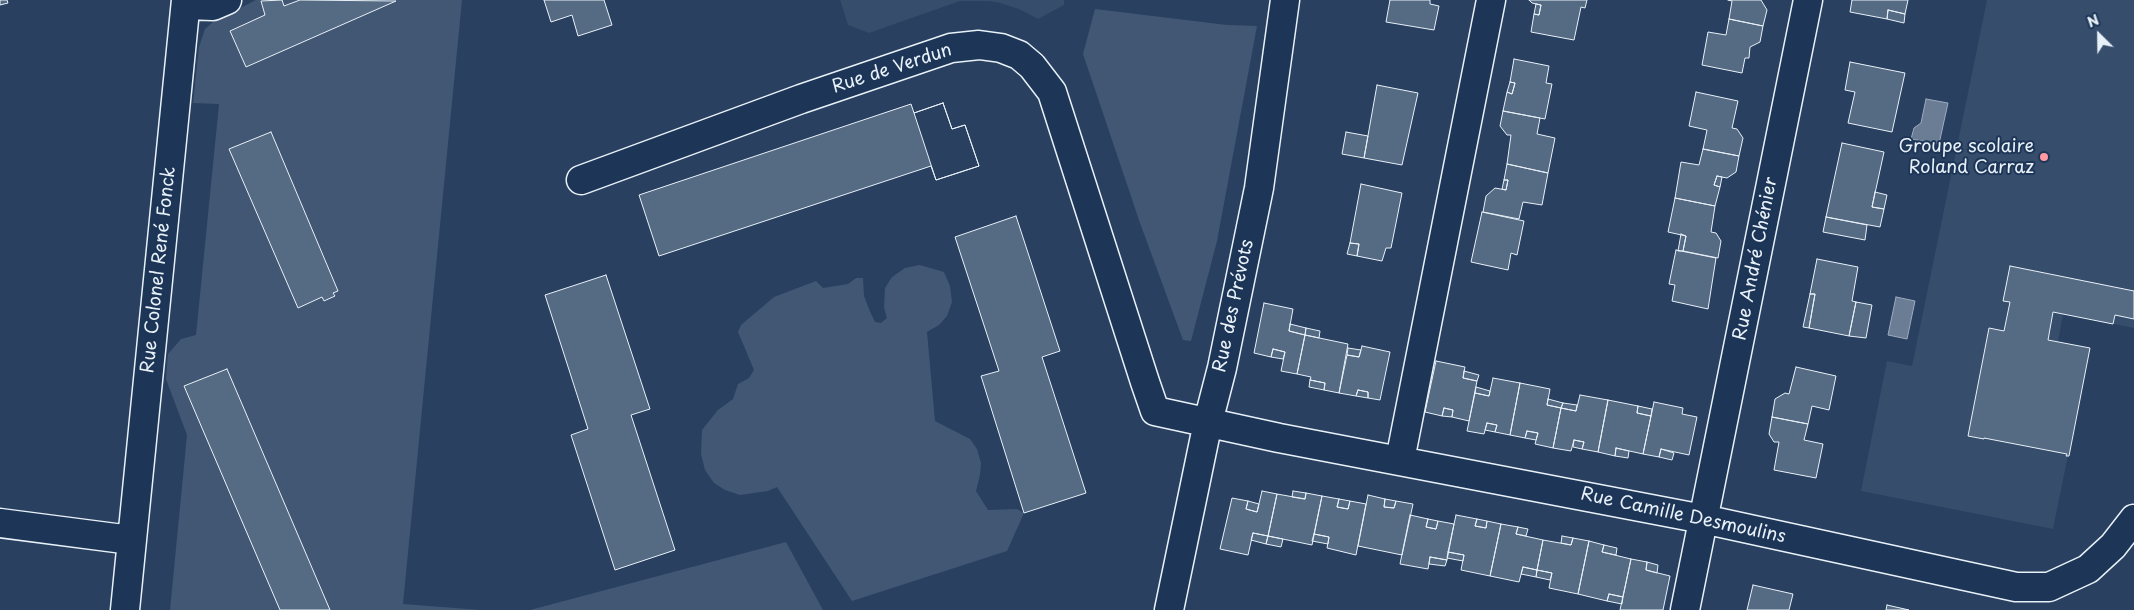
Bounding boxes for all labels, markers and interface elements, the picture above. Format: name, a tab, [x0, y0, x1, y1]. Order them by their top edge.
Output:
text: N	[2084, 9, 2102, 33]
north arrow	[2074, 10, 2124, 60]
street label: Rue de Verdun	[829, 39, 955, 99]
place label: Groupe scolaire Roland Carraz	[1898, 136, 2034, 178]
marker: Groupe scolaire Roland Carraz	[2038, 151, 2050, 163]
street label: Rue Colonel René Fonck	[137, 166, 181, 374]
street label: Rue André Chénier	[1730, 176, 1782, 342]
street label: Rue des Prévots	[1209, 238, 1259, 374]
street label: Rue Camille Desmoulins	[1579, 484, 1787, 548]

